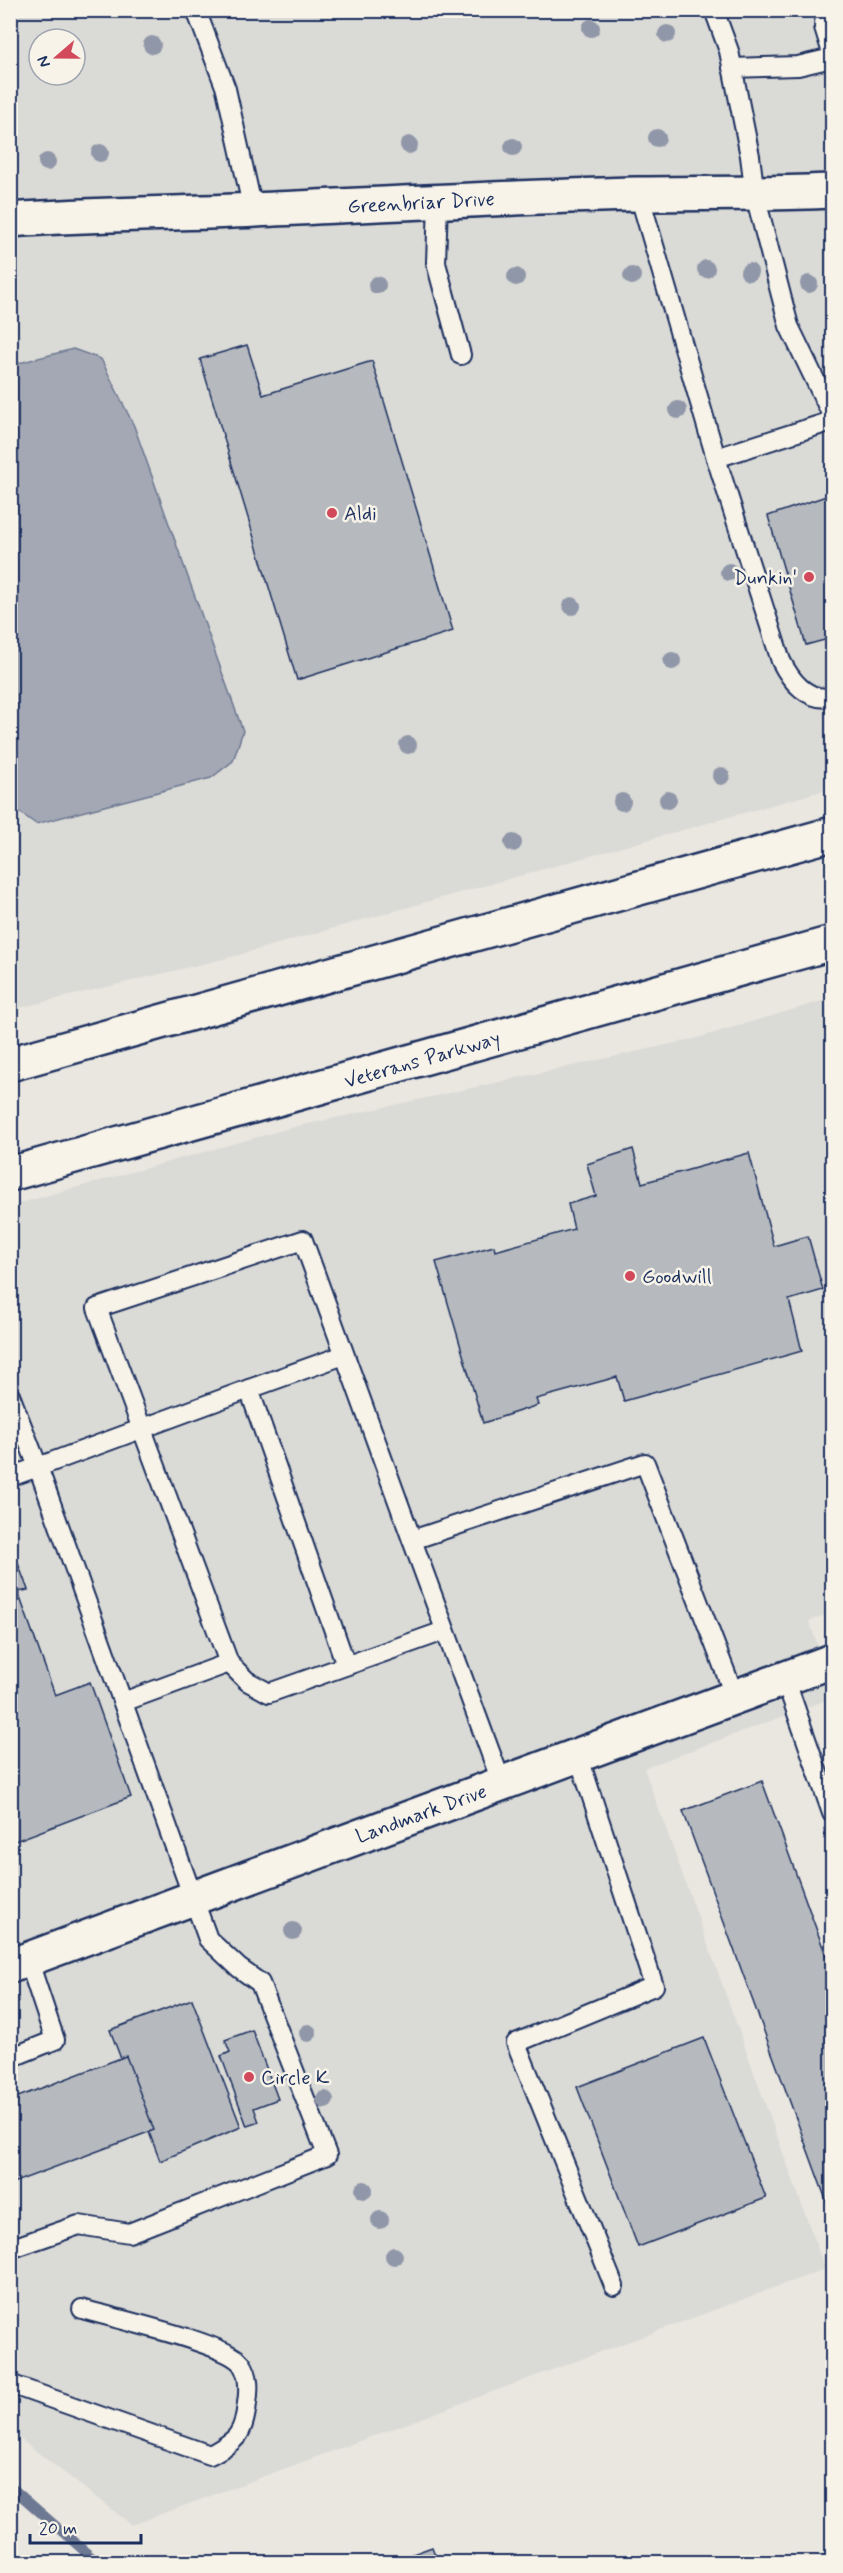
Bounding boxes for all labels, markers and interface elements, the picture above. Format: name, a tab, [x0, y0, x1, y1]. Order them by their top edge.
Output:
north arrow	[27, 27, 87, 87]
text: N	[33, 53, 56, 70]
street label: Greenbriar Drive	[347, 186, 495, 221]
place label: Aldi	[344, 501, 377, 528]
marker: Aldi	[325, 506, 339, 520]
place label: Dunkin'	[734, 565, 797, 592]
marker: Dunkin'	[802, 570, 816, 584]
street label: Veterans Parkway	[341, 1025, 504, 1096]
place label: Goodwill	[642, 1264, 712, 1291]
marker: Goodwill	[623, 1269, 637, 1283]
street label: Landmark Drive	[352, 1778, 491, 1851]
place label: Circle K	[261, 2065, 330, 2092]
marker: Circle K	[242, 2070, 256, 2084]
scale bar	[30, 2507, 141, 2545]
text: 20 m	[39, 2517, 77, 2541]

